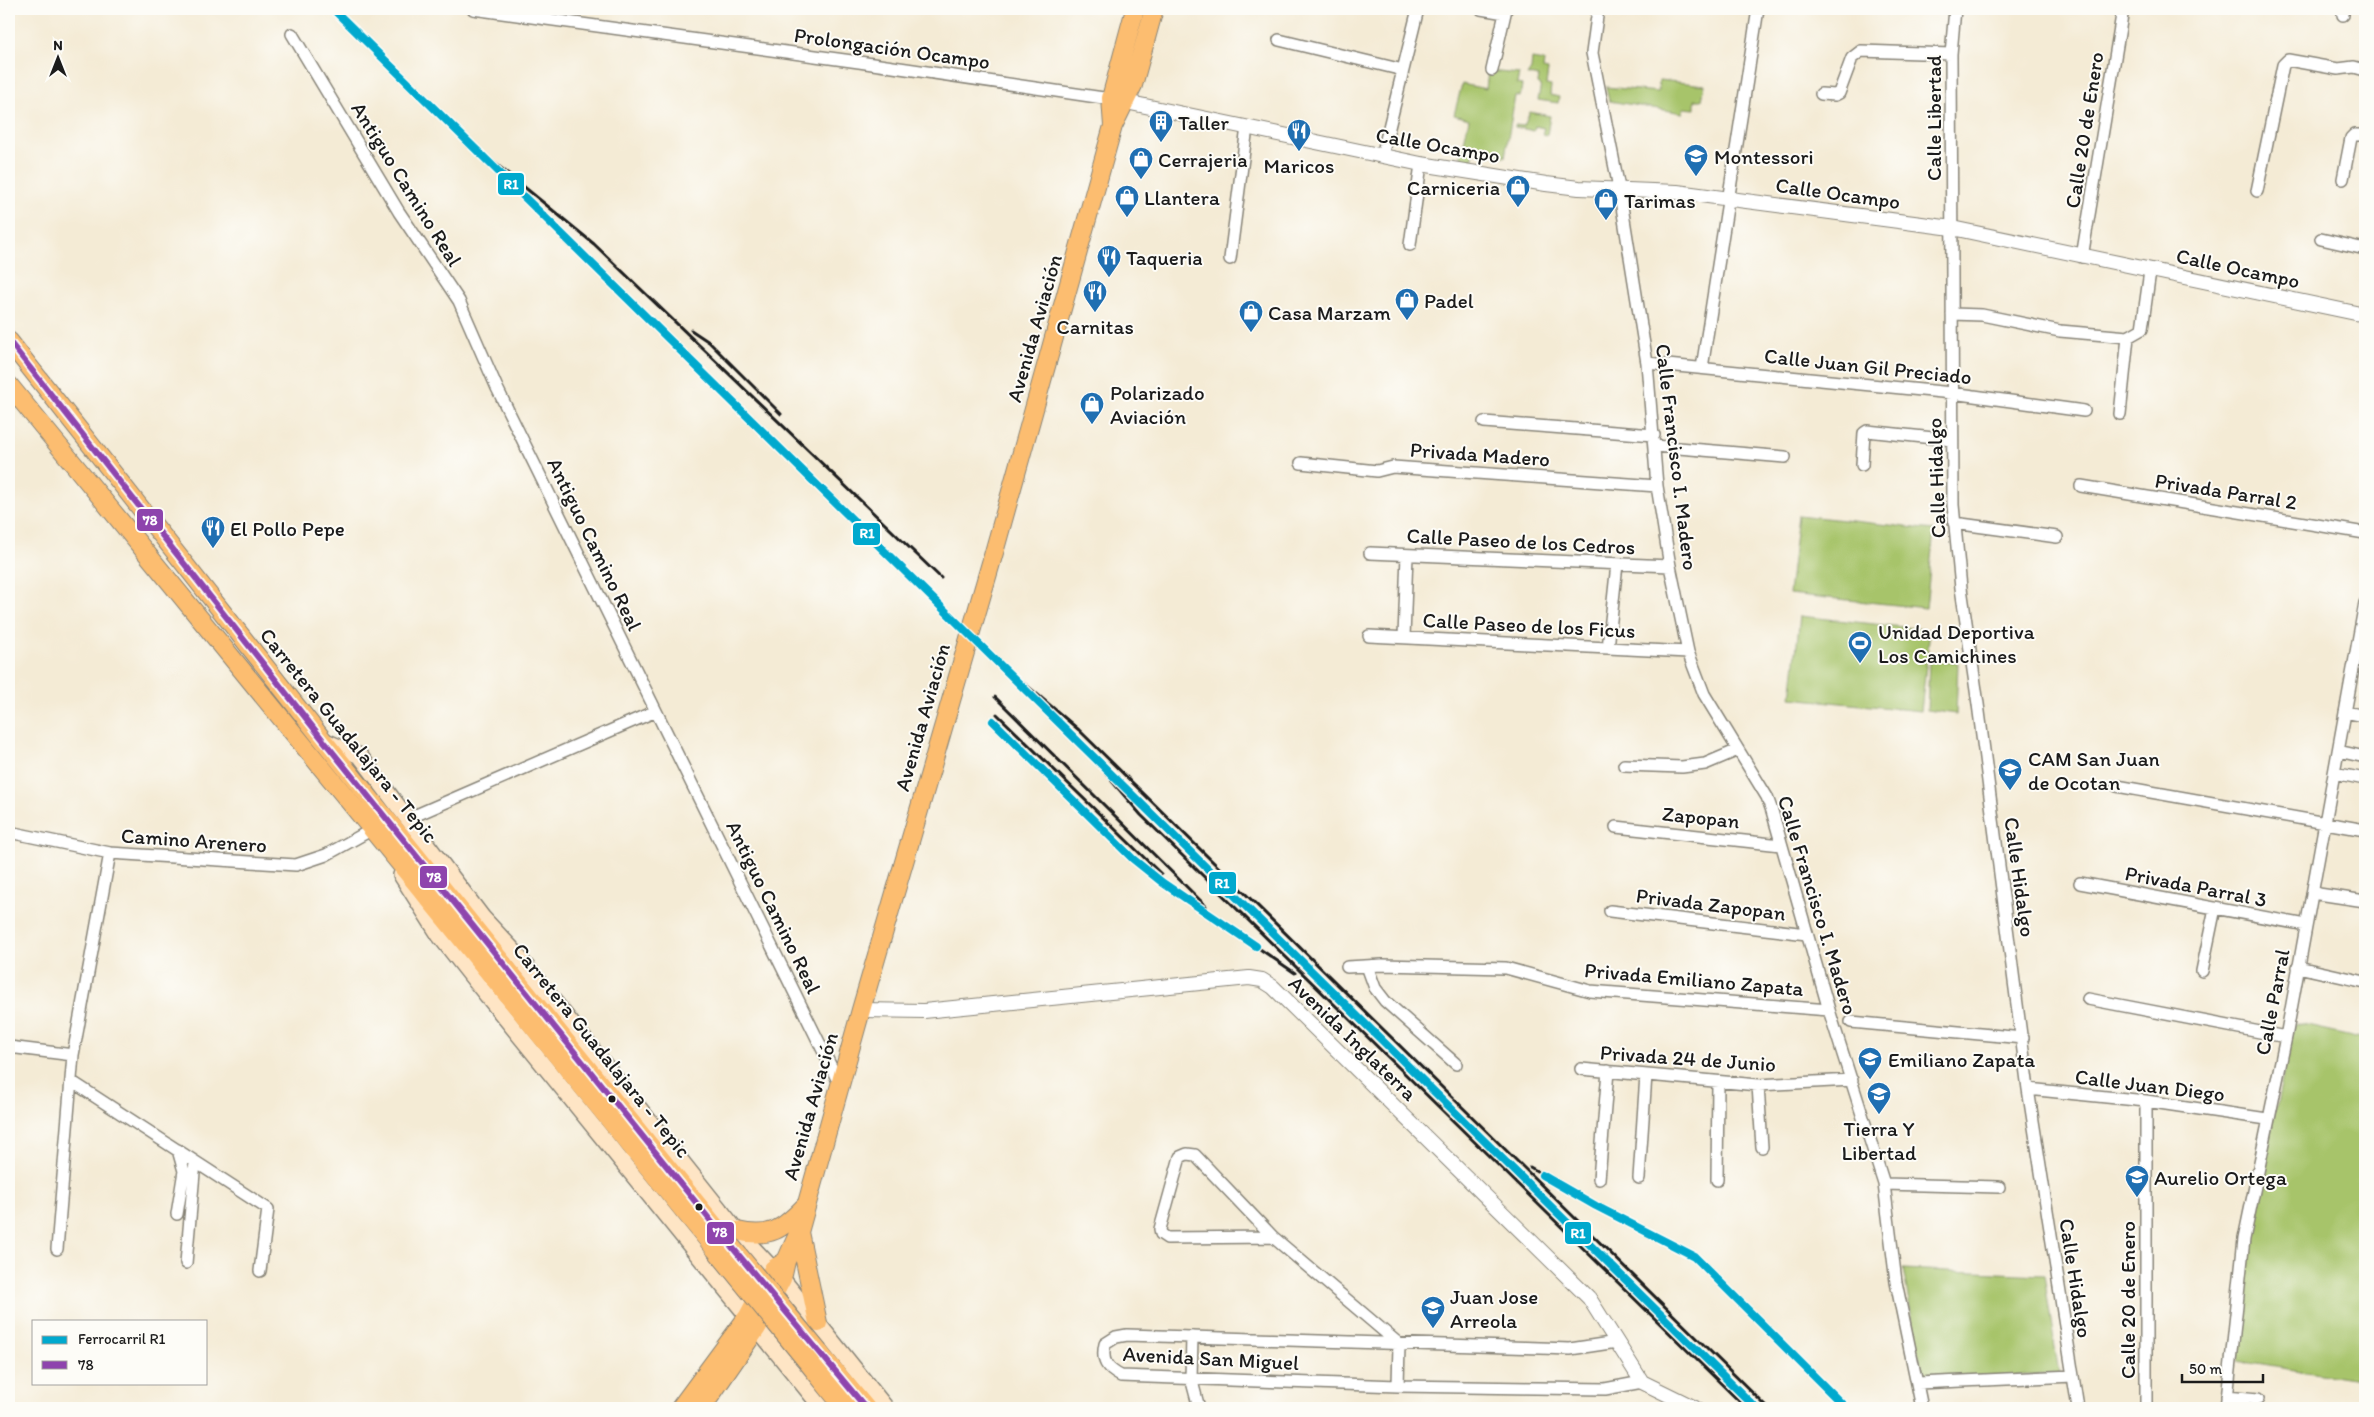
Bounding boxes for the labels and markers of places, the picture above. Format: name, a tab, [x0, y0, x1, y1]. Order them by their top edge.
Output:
building icon: Taller	[1148, 109, 1174, 143]
place label: Taller	[1178, 110, 1230, 135]
restaurant icon: Maricos	[1286, 118, 1312, 152]
school or university icon: Montessori	[1683, 143, 1709, 177]
place label: Montessori	[1714, 144, 1814, 169]
shop icon: Cerrajeria	[1128, 146, 1154, 180]
place label: Cerrajeria	[1158, 147, 1247, 172]
place label: Maricos	[1264, 153, 1334, 178]
shop icon: Carniceria	[1505, 174, 1531, 208]
place label: Carniceria	[1407, 175, 1500, 200]
shop icon: Llantera	[1114, 184, 1140, 218]
place label: Llantera	[1144, 185, 1220, 210]
shop icon: Tarimas	[1593, 187, 1619, 221]
place label: Tarimas	[1624, 188, 1696, 213]
restaurant icon: Taqueria	[1096, 244, 1122, 278]
place label: Taqueria	[1126, 245, 1203, 270]
restaurant icon: Carnitas	[1082, 279, 1108, 313]
shop icon: Padel	[1394, 287, 1420, 321]
place label: Padel	[1424, 288, 1474, 313]
shop icon: Casa Marzam	[1238, 299, 1264, 333]
place label: Casa Marzam	[1268, 300, 1391, 325]
place label: Carnitas	[1056, 314, 1134, 339]
place label: Polarizado Aviación	[1110, 380, 1205, 429]
shop icon: Polarizado Aviación	[1079, 391, 1105, 425]
restaurant icon: El Pollo Pepe	[200, 515, 226, 549]
place label: El Pollo Pepe	[230, 516, 345, 541]
place label: Unidad Deportiva Los Camichines	[1878, 619, 2035, 668]
sports icon: Unidad Deportiva Los Camichines	[1847, 630, 1873, 664]
place label: CAM San Juan de Ocotan	[2028, 746, 2160, 795]
school or university icon: CAM San Juan de Ocotan	[1997, 757, 2023, 791]
school or university icon: Emiliano Zapata	[1857, 1046, 1883, 1080]
place label: Emiliano Zapata	[1888, 1047, 2035, 1072]
school or university icon: Tierra Y Libertad	[1866, 1081, 1892, 1115]
unlabelled marker	[607, 1094, 617, 1104]
place label: Tierra Y Libertad	[1841, 1116, 1917, 1165]
school or university icon: Aurelio Ortega	[2124, 1164, 2150, 1198]
place label: Aurelio Ortega	[2154, 1165, 2287, 1190]
unlabelled marker	[694, 1202, 704, 1212]
place label: Juan Jose Arreola	[1450, 1284, 1538, 1333]
school or university icon: Juan Jose Arreola	[1420, 1295, 1446, 1329]

